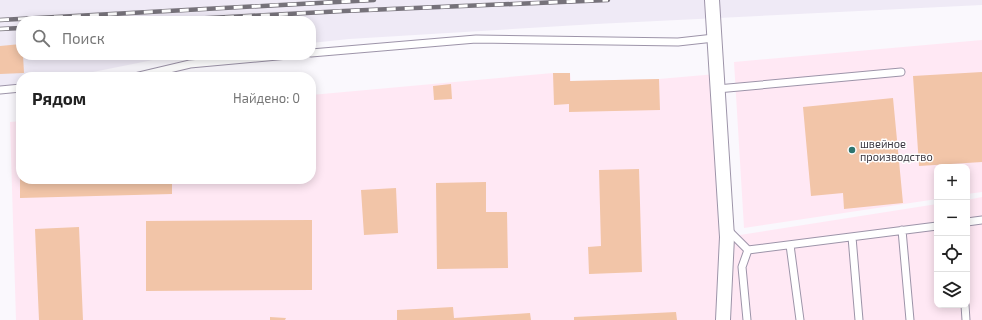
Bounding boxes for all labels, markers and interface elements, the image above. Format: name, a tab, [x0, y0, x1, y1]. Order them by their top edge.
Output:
search box	[16, 16, 316, 60]
icon: search	[30, 27, 52, 49]
text: Поиск	[62, 29, 105, 47]
text: Рядом	[32, 88, 86, 108]
text: Найдено: 0	[233, 90, 300, 106]
place label: швейное производство	[860, 137, 933, 163]
marker: швейное производство	[847, 145, 857, 155]
map controls	[934, 164, 970, 308]
button: +	[934, 164, 970, 200]
button: −	[934, 200, 970, 236]
button: locate	[934, 236, 970, 272]
button: layers	[934, 272, 970, 308]

